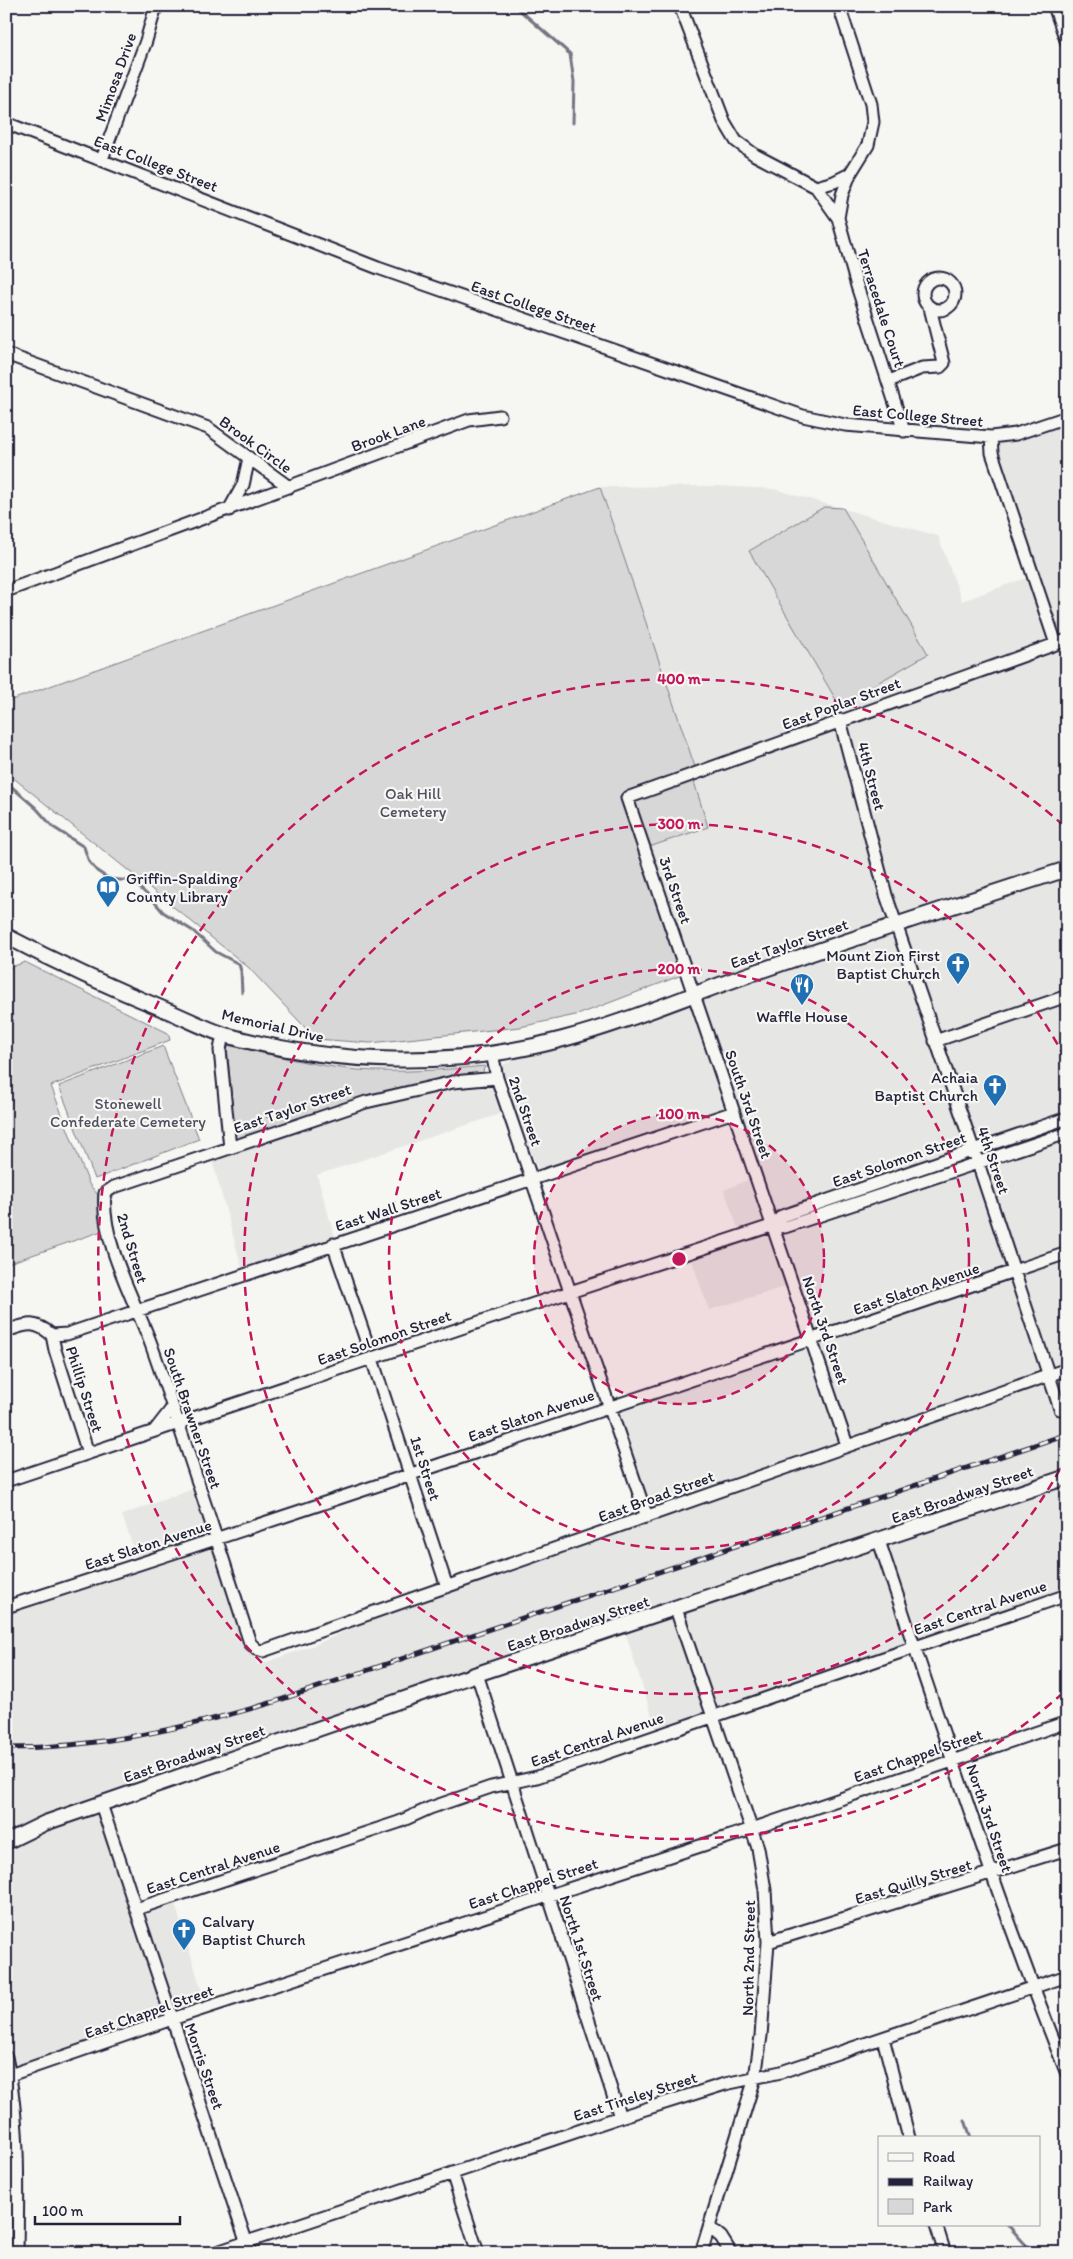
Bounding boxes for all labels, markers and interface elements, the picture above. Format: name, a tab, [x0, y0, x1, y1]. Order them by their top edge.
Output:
street label: Mimosa Drive	[91, 30, 140, 124]
street label: East College Street	[91, 131, 220, 196]
street label: Terracedale Court	[853, 247, 910, 370]
street label: East College Street	[469, 276, 599, 337]
street label: East College Street	[852, 400, 984, 431]
street label: Brook Lane	[348, 411, 428, 456]
street label: Brook Circle	[216, 412, 296, 477]
text: 400 m	[657, 670, 701, 688]
street label: East Poplar Street	[779, 673, 903, 734]
street label: 4th Street	[853, 740, 890, 812]
park label: Oak Hill Cemetery	[380, 784, 447, 821]
text: 300 m	[658, 815, 701, 833]
street label: 3rd Street	[655, 854, 696, 926]
place label: Griffin-Spalding County Library	[126, 869, 239, 906]
library icon: Griffin-Spalding County Library	[95, 874, 121, 908]
street label: East Taylor Street	[728, 914, 850, 973]
place label: Mount Zion First Baptist Church	[826, 946, 940, 983]
church icon: Mount Zion First Baptist Church	[945, 951, 971, 985]
text: 200 m	[658, 960, 701, 978]
restaurant icon: Waffle House	[789, 972, 815, 1006]
street label: Memorial Drive	[220, 1004, 326, 1047]
place label: Waffle House	[756, 1007, 848, 1026]
street label: South 3rd Street	[721, 1047, 776, 1161]
place label: Achaia Baptist Church	[875, 1068, 979, 1105]
church icon: Achaia Baptist Church	[982, 1073, 1008, 1107]
street label: 2nd Street	[505, 1074, 546, 1148]
street label: East Taylor Street	[231, 1079, 353, 1138]
park label: Stonewell Confederate Cemetery	[50, 1094, 206, 1131]
text: 100 m	[658, 1105, 700, 1123]
street label: 4th Street	[973, 1124, 1014, 1196]
street label: East Solomon Street	[830, 1128, 968, 1191]
street label: East Wall Street	[333, 1183, 444, 1236]
street label: 2nd Street	[113, 1211, 152, 1285]
centre of rings	[670, 1250, 688, 1268]
street label: East Slaton Avenue	[851, 1258, 982, 1319]
street label: North 3rd Street	[798, 1274, 853, 1387]
street label: East Solomon Street	[315, 1306, 453, 1369]
street label: Phillip Street	[62, 1344, 107, 1435]
street label: South Brawner Street	[159, 1345, 226, 1491]
street label: East Slaton Avenue	[466, 1385, 597, 1446]
street label: 1st Street	[406, 1433, 445, 1503]
street label: East Broadway Street	[889, 1461, 1036, 1528]
street label: East Broad Street	[596, 1467, 717, 1526]
street label: East Slaton Avenue	[82, 1515, 214, 1574]
street label: East Central Avenue	[911, 1576, 1049, 1639]
street label: East Broadway Street	[505, 1591, 652, 1655]
street label: East Central Avenue	[528, 1708, 666, 1771]
street label: East Broadway Street	[121, 1720, 268, 1787]
street label: East Chappel Street	[851, 1725, 985, 1786]
street label: North 3rd Street	[962, 1762, 1017, 1875]
street label: East Central Avenue	[144, 1837, 283, 1898]
street label: East Chappel Street	[466, 1854, 600, 1913]
street label: East Quilly Street	[853, 1855, 974, 1908]
street label: North 1st Street	[555, 1893, 608, 2003]
street label: North 2nd Street	[738, 1900, 759, 2016]
place label: Calvary Baptist Church	[202, 1912, 305, 1949]
church icon: Calvary Baptist Church	[171, 1917, 197, 1951]
street label: East Chappel Street	[82, 1981, 216, 2042]
street label: Morris Street	[181, 2020, 228, 2112]
street label: East Tinsley Street	[571, 2068, 699, 2125]
legend	[878, 2136, 1040, 2226]
text: Road	[923, 2148, 956, 2166]
text: Railway	[923, 2172, 973, 2190]
scale bar	[35, 2194, 180, 2226]
text: Park	[923, 2198, 953, 2216]
text: 100 m	[42, 2202, 84, 2220]

